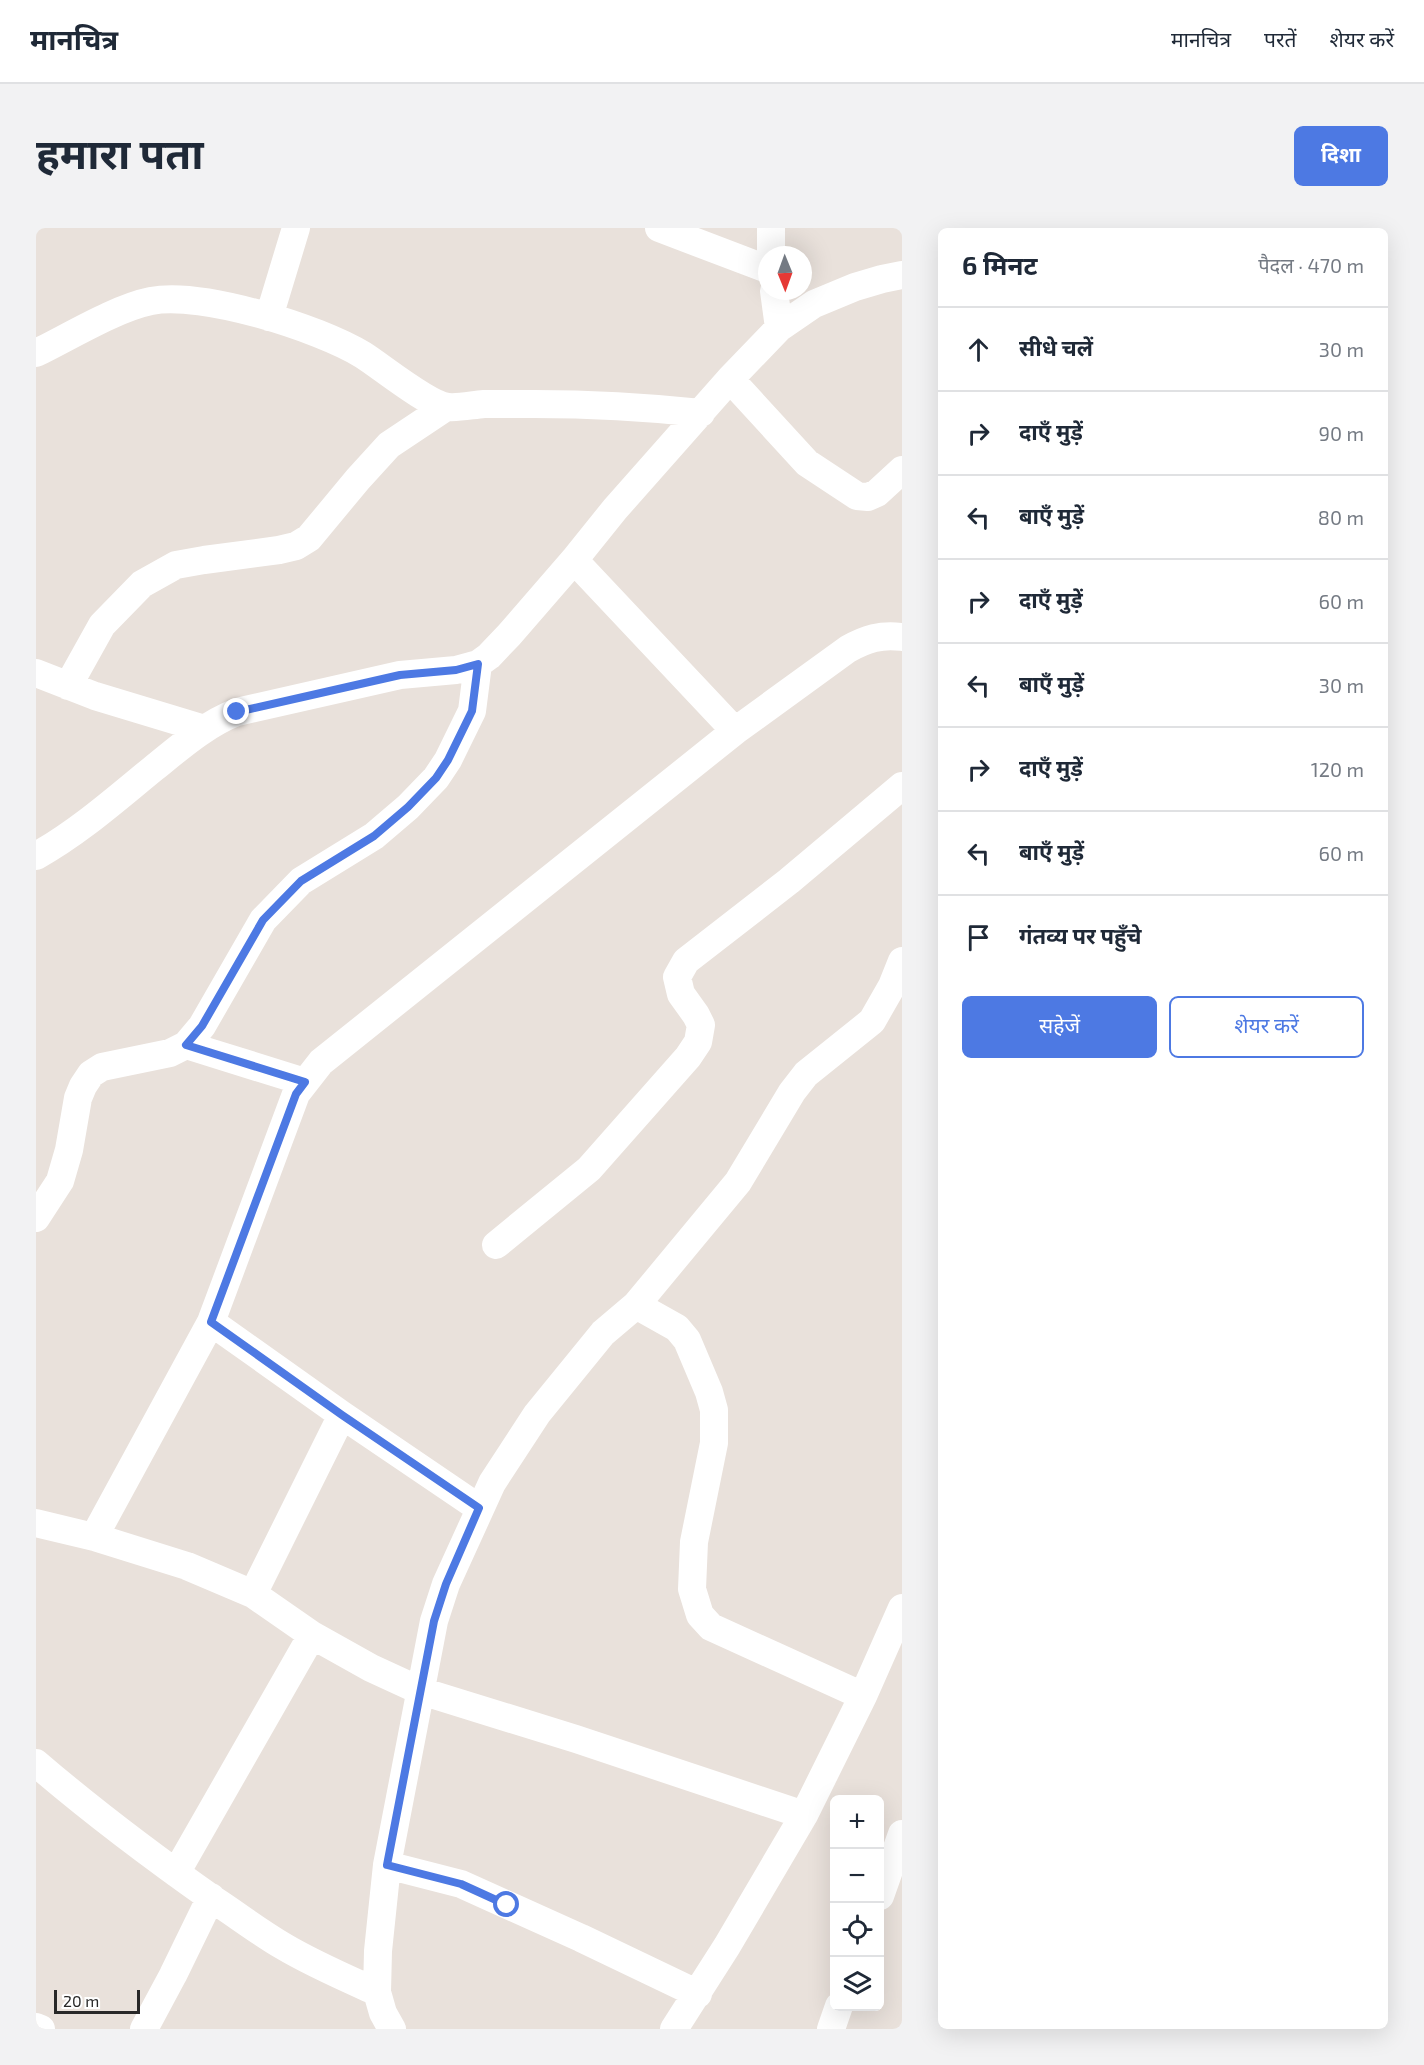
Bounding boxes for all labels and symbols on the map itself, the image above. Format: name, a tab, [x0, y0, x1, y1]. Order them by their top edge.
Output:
north arrow	[758, 246, 812, 300]
route end	[223, 698, 249, 724]
route start	[493, 1891, 519, 1917]
scale bar	[54, 1987, 140, 2014]

